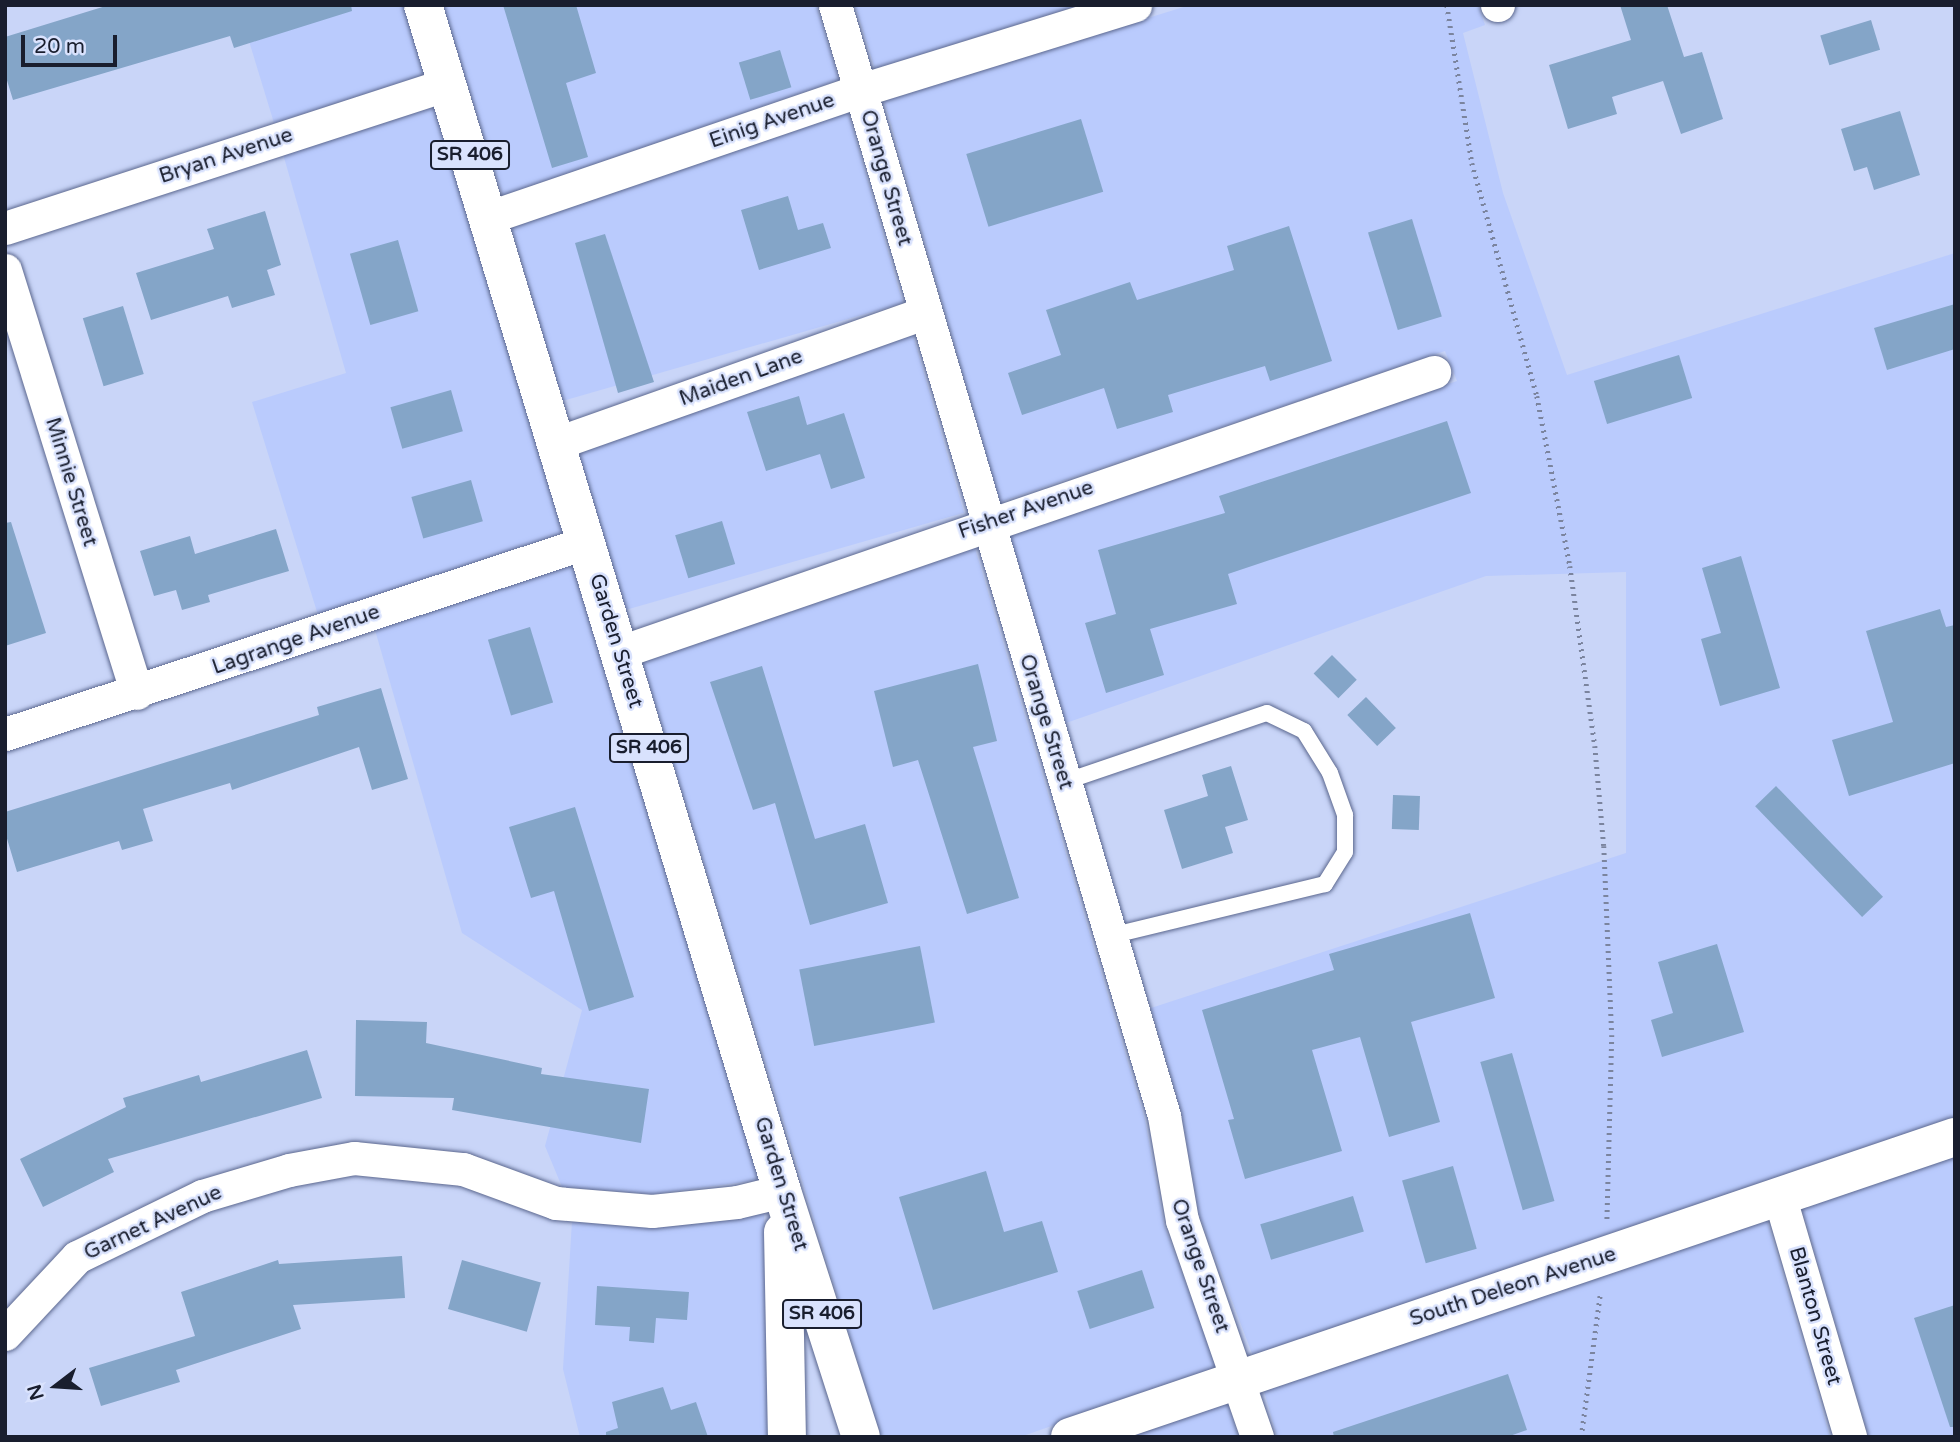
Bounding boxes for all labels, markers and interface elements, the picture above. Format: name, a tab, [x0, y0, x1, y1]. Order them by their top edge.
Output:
scale bar	[24, 21, 121, 65]
text: 20 m	[34, 34, 85, 59]
street label: Einig Avenue	[706, 88, 838, 154]
street label: Orange Street	[855, 107, 917, 249]
street label: Bryan Avenue	[156, 123, 296, 189]
road number: SR 406	[430, 140, 510, 170]
street label: Maiden Lane	[676, 344, 806, 412]
street label: Minnie Street	[39, 414, 103, 550]
street label: Fisher Avenue	[955, 475, 1097, 545]
street label: Garden Street	[584, 571, 648, 711]
street label: Lagrange Avenue	[209, 600, 383, 680]
street label: Orange Street	[1013, 651, 1079, 793]
road number: SR 406	[609, 733, 689, 764]
street label: Garden Street	[749, 1114, 813, 1254]
street label: Garnet Avenue	[80, 1180, 226, 1266]
street label: Orange Street	[1165, 1196, 1235, 1336]
street label: South Deleon Avenue	[1407, 1242, 1619, 1332]
street label: Blanton Street	[1783, 1244, 1847, 1388]
road number: SR 406	[782, 1298, 862, 1330]
north arrow	[21, 1351, 91, 1421]
text: N	[23, 1382, 49, 1403]

